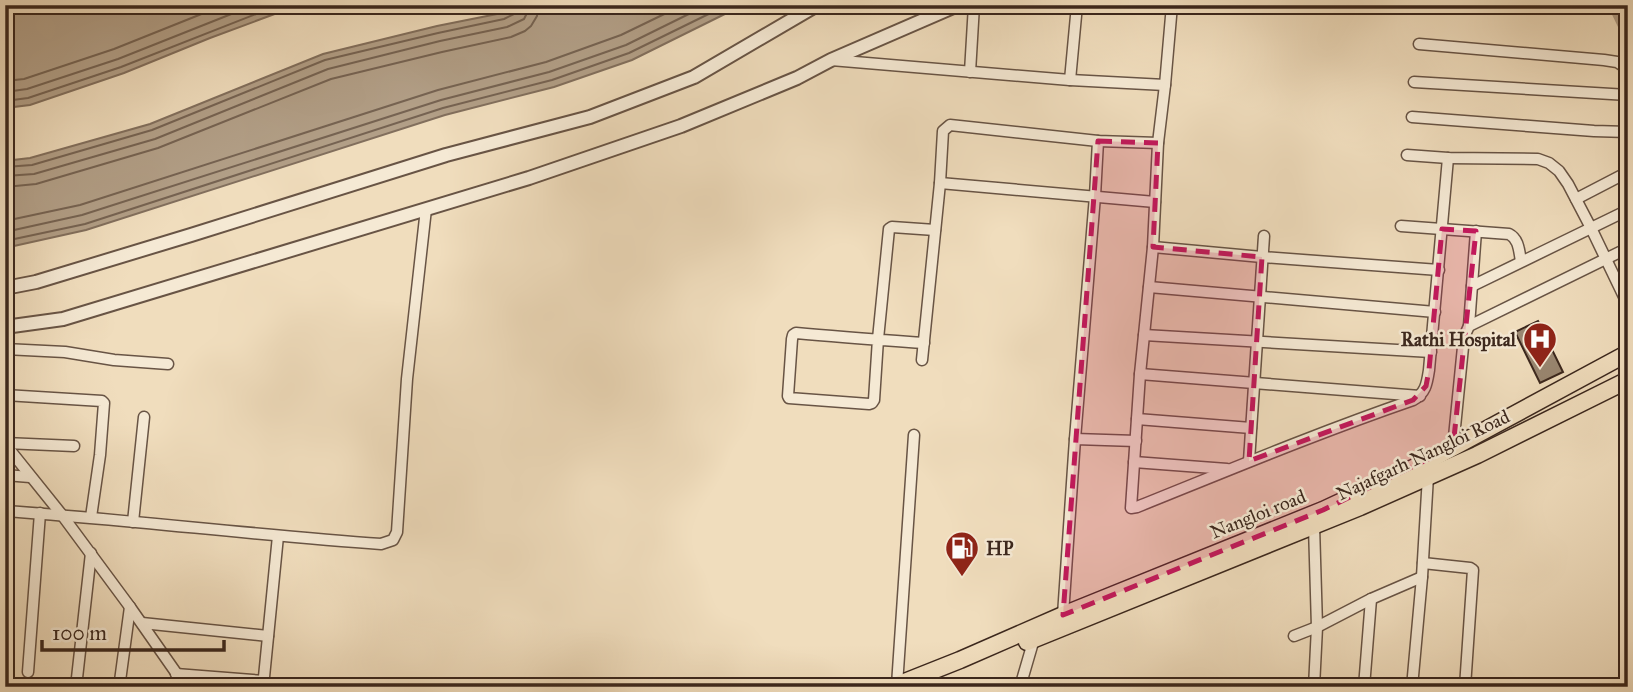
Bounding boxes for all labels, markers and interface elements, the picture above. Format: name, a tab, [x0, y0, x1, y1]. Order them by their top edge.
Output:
hospital icon: Rathi Hospital	[1521, 320, 1559, 369]
place label: Rathi Hospital	[1401, 328, 1517, 352]
street label: Najafgarh Nangloi Road	[1333, 405, 1514, 506]
street label: Nangloi road	[1207, 484, 1310, 545]
fuel station icon: HP	[943, 529, 981, 578]
place label: HP	[986, 537, 1013, 560]
scale bar	[42, 608, 224, 652]
text: 100 m	[52, 620, 107, 646]

